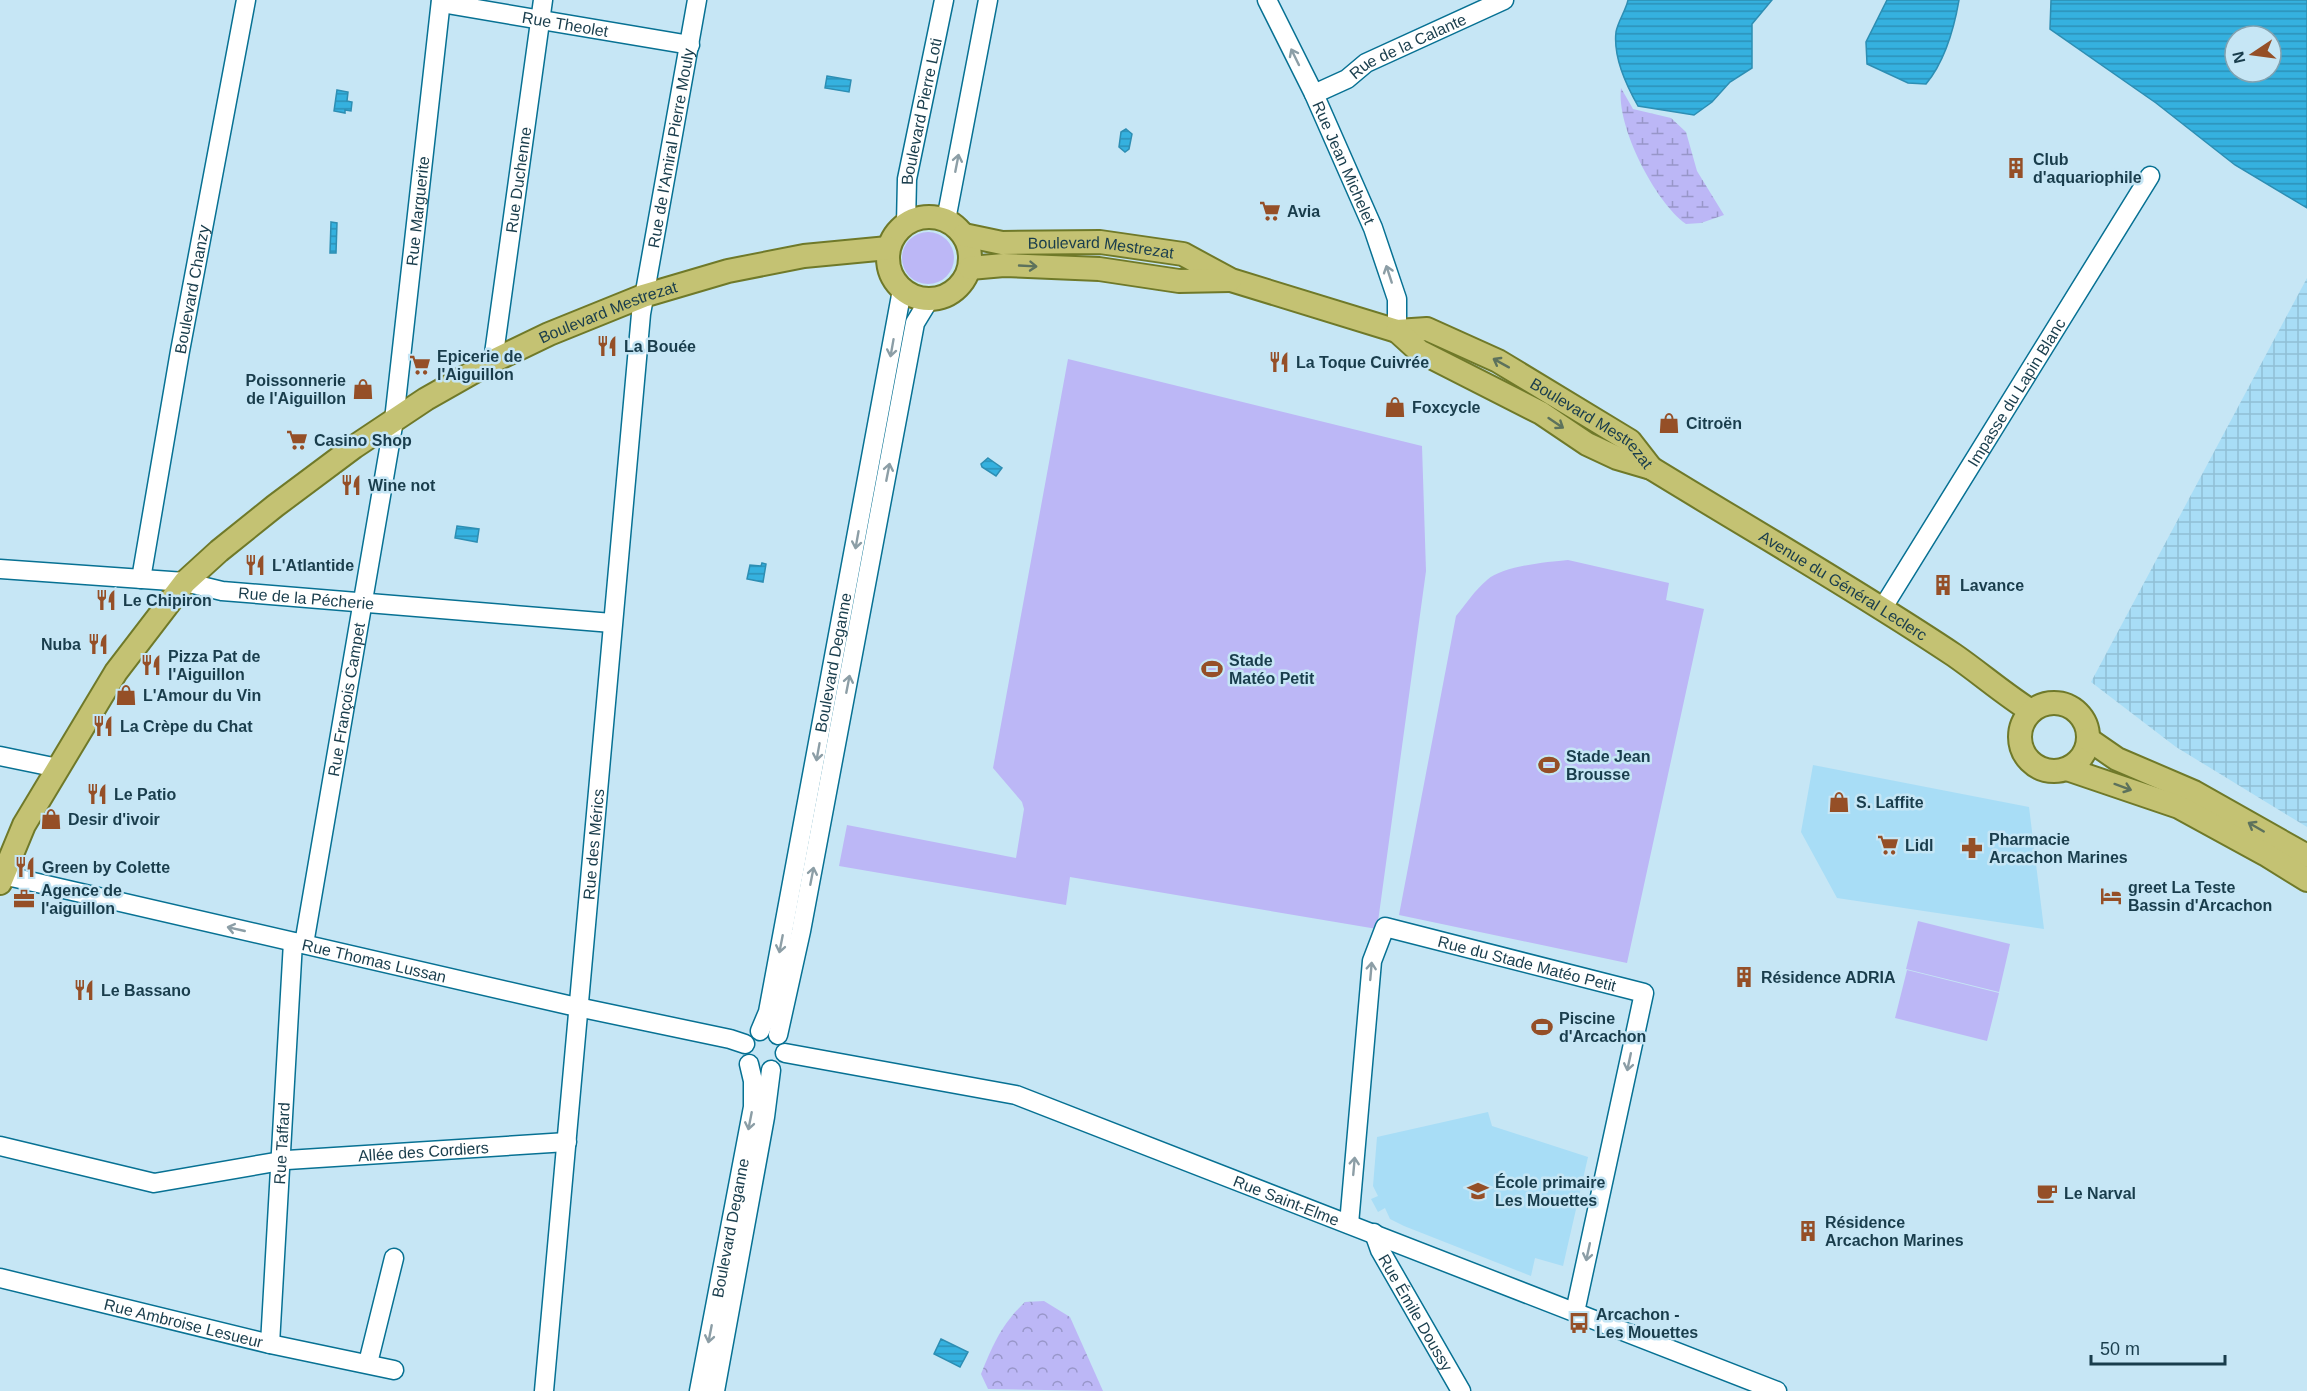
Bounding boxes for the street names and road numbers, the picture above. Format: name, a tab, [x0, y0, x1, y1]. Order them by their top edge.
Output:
street label: Rue Theolet	[521, 9, 610, 40]
street label: Rue de la Calante	[1346, 10, 1469, 82]
street label: Boulevard Pierre Loti	[899, 37, 945, 185]
street label: Rue de l'Amiral Pierre Mouly	[645, 47, 697, 249]
street label: Rue Jean Michelet	[1309, 99, 1378, 227]
street label: Rue Duchenne	[503, 126, 534, 234]
street label: Rue Marguerite	[403, 155, 432, 267]
street label: Boulevard Chanzy	[172, 224, 213, 355]
street label: Boulevard Mestrezat	[1028, 234, 1175, 262]
street label: Boulevard Mestrezat	[536, 278, 680, 347]
street label: Impasse du Lapin Blanc	[1964, 315, 2069, 470]
street label: Boulevard Mestrezat	[1527, 375, 1656, 472]
street label: Avenue du Général Leclerc	[1756, 528, 1930, 644]
street label: Rue de la Pécherie	[238, 584, 375, 612]
street label: Boulevard Deganne	[812, 591, 855, 734]
street label: Rue François Campet	[325, 621, 368, 778]
street label: Rue des Mérics	[580, 788, 607, 900]
street label: Rue du Stade Matéo Petit	[1436, 933, 1618, 995]
street label: Rue Thomas Lussan	[300, 936, 448, 986]
street label: Rue Taffard	[271, 1102, 293, 1185]
street label: Allée des Cordiers	[358, 1139, 489, 1164]
street label: Boulevard Deganne	[709, 1157, 752, 1299]
street label: Rue Saint-Elme	[1231, 1172, 1342, 1229]
street label: Rue Émile Doussy	[1375, 1251, 1456, 1374]
street label: Rue Ambroise Lesueur	[102, 1296, 265, 1351]

